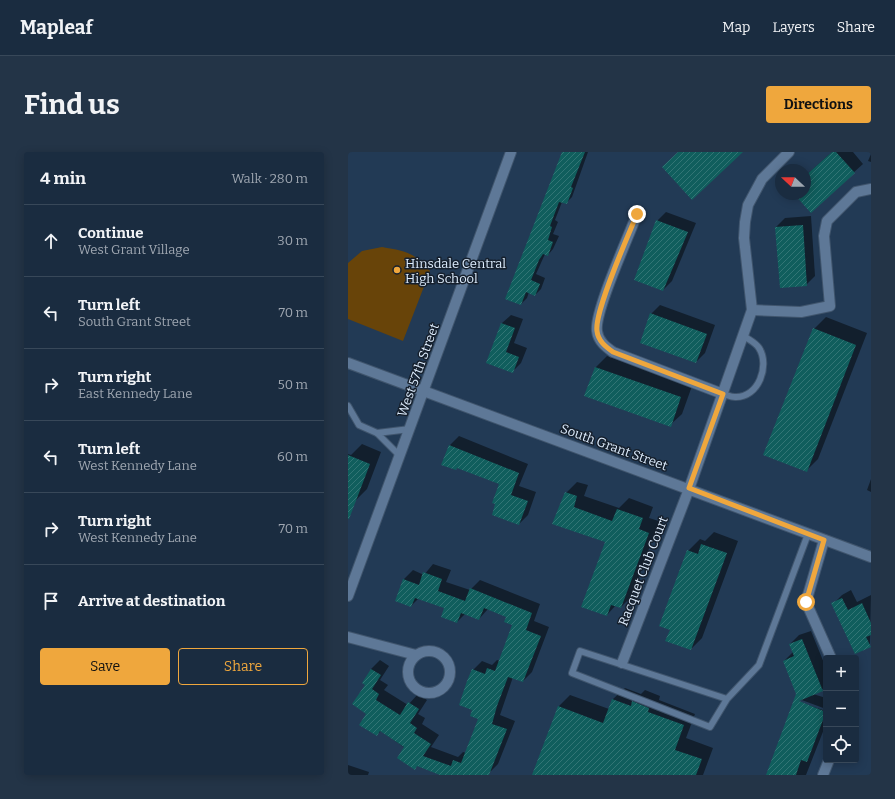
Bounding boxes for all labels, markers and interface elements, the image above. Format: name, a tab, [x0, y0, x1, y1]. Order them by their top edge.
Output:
text: Mapleaf	[20, 16, 93, 39]
text: Map	[722, 19, 750, 36]
text: Layers	[772, 19, 815, 36]
text: Share	[837, 19, 875, 36]
button: Directions	[766, 86, 871, 123]
text: Find us	[24, 88, 120, 121]
north arrow	[775, 164, 811, 200]
text: 4 min	[40, 168, 86, 189]
text: Walk · 280 m	[231, 171, 308, 186]
route end	[628, 205, 646, 223]
text: Continue	[78, 224, 144, 242]
icon: ahead	[40, 230, 62, 252]
text: 30 m	[277, 233, 308, 248]
text: West Grant Village	[78, 242, 190, 257]
place label: Hinsdale Central High School	[405, 256, 506, 286]
marker: Hinsdale Central High School	[392, 265, 402, 275]
text: Turn left	[78, 296, 140, 314]
icon: left	[40, 302, 62, 324]
text: 70 m	[278, 305, 308, 320]
text: South Grant Street	[78, 314, 191, 329]
street label: West 57th Street	[394, 321, 442, 419]
text: Turn right	[78, 368, 151, 386]
icon: right	[40, 374, 62, 396]
text: 50 m	[278, 377, 308, 392]
text: East Kennedy Lane	[78, 386, 192, 401]
street label: South Grant Street	[558, 421, 670, 473]
text: Turn left	[78, 440, 140, 458]
icon: left	[40, 446, 62, 468]
text: 60 m	[277, 449, 308, 464]
text: West Kennedy Lane	[78, 458, 197, 473]
text: Turn right	[78, 512, 151, 530]
street label: Racquet Club Court	[615, 514, 671, 628]
icon: right	[40, 518, 62, 540]
text: 70 m	[278, 521, 308, 536]
text: West Kennedy Lane	[78, 530, 197, 545]
icon: arrive	[40, 590, 62, 612]
text: Arrive at destination	[78, 592, 225, 610]
route start	[797, 593, 815, 611]
button: Save	[40, 648, 170, 685]
button: Share	[178, 648, 308, 685]
map controls	[823, 655, 859, 763]
button: +	[823, 655, 859, 691]
button: −	[823, 691, 859, 727]
button: locate	[823, 727, 859, 763]

